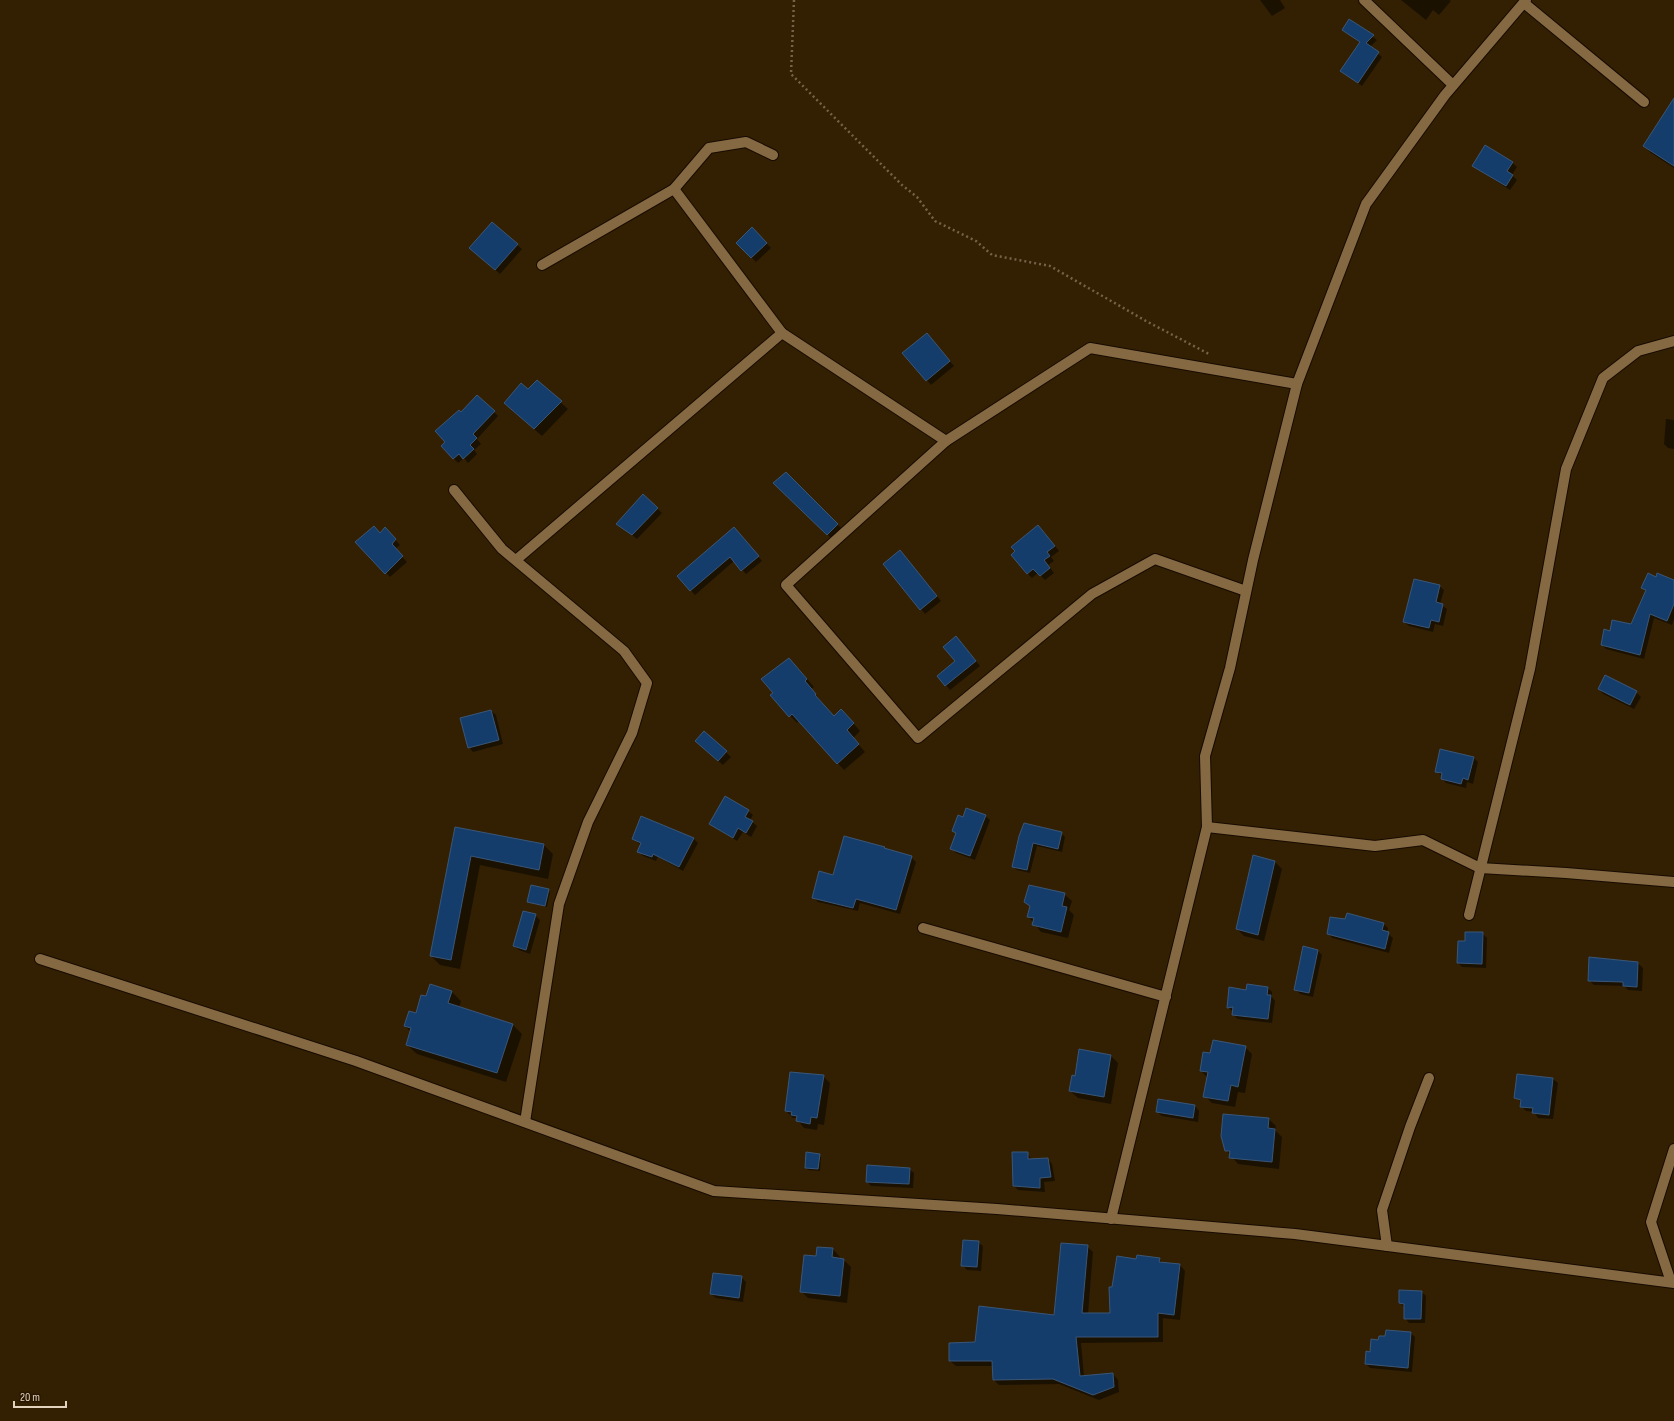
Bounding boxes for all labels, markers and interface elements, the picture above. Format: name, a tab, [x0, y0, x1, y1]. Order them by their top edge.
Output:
scale bar	[14, 1383, 66, 1409]
text: 20 m	[20, 1390, 40, 1405]

